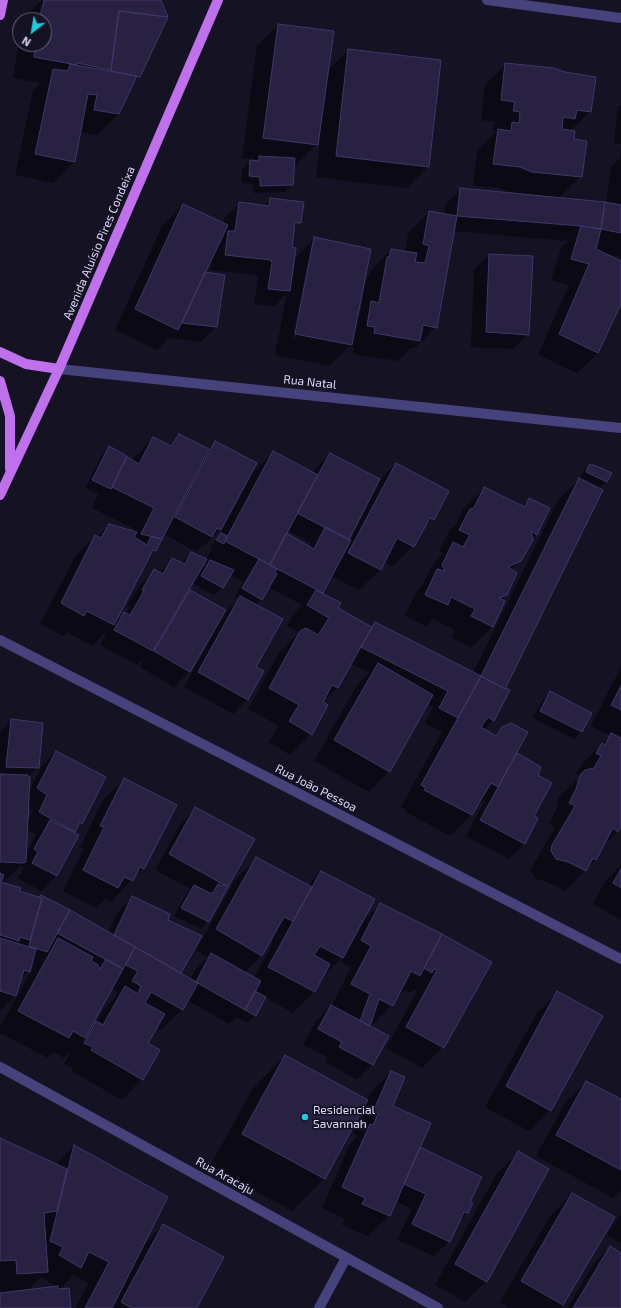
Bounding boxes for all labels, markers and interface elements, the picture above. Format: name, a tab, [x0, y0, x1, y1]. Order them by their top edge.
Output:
north arrow	[12, 12, 52, 52]
text: N	[19, 34, 33, 49]
street label: Avenida Aluísio Pires Condeixa	[60, 164, 138, 322]
street label: Rua Natal	[283, 372, 337, 392]
street label: Rua João Pessoa	[273, 761, 359, 815]
place label: Residencial Savannah	[313, 1103, 375, 1131]
marker: Residencial Savannah	[300, 1112, 310, 1122]
street label: Rua Aracaju	[193, 1154, 257, 1198]

